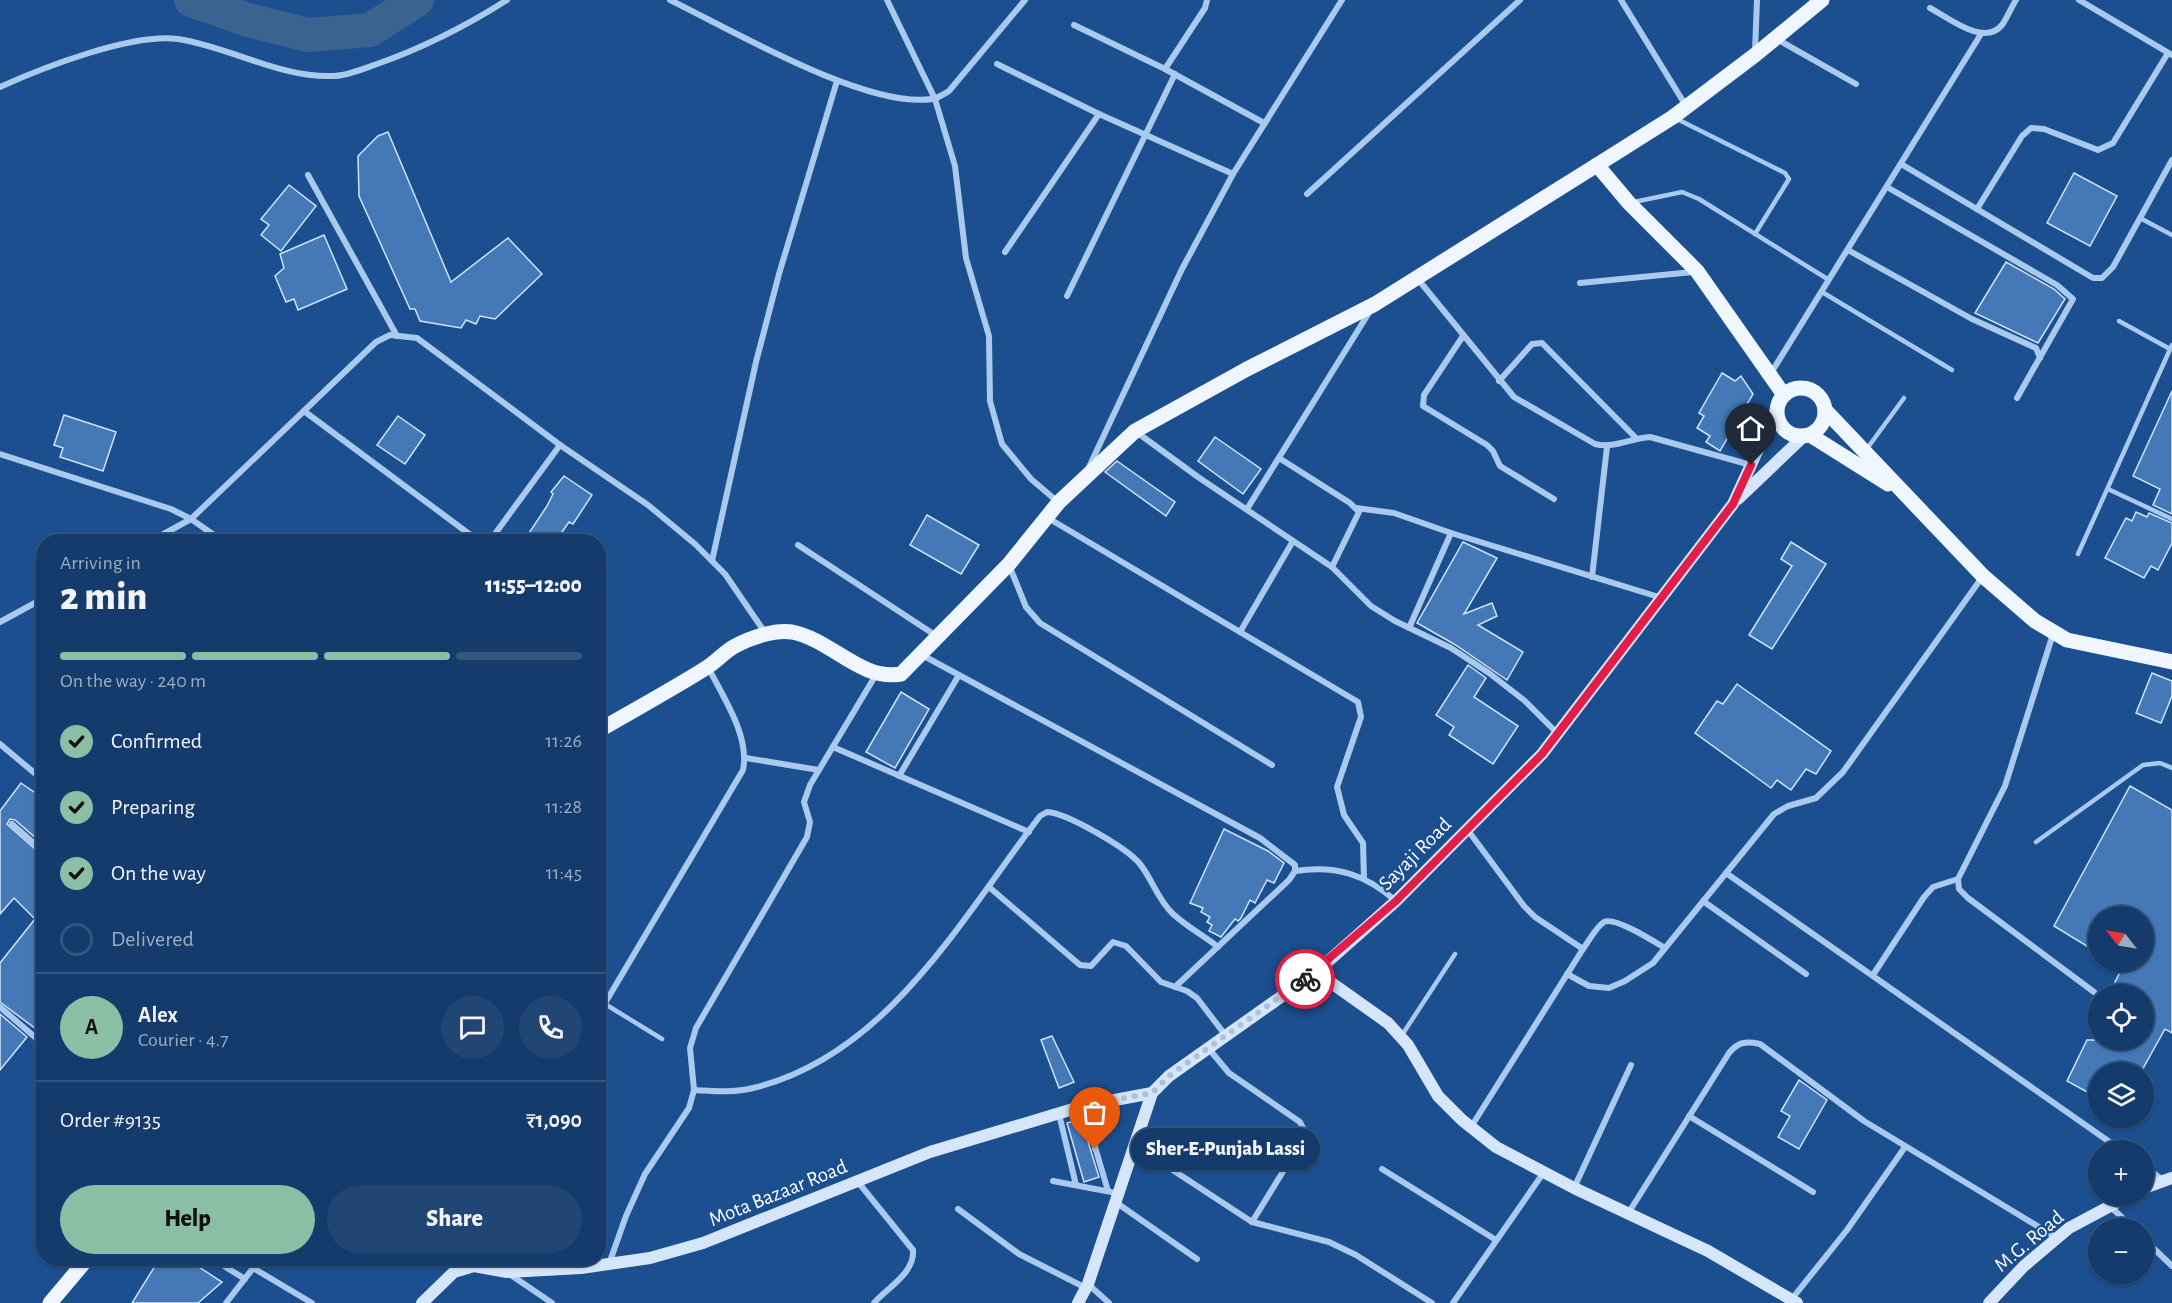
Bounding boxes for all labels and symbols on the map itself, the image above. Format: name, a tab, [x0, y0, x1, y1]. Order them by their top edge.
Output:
pin	[1725, 403, 1776, 465]
street label: Sayaji Road	[1375, 814, 1455, 894]
north arrow	[2088, 906, 2154, 972]
courier	[1275, 949, 1335, 1009]
pin	[1069, 1087, 1120, 1149]
callout: Sher-E-Punjab Lassi	[1131, 1128, 1320, 1170]
street label: Mota Bazaar Road	[706, 1156, 850, 1230]
street label: M.G. Road	[1990, 1206, 2068, 1276]

